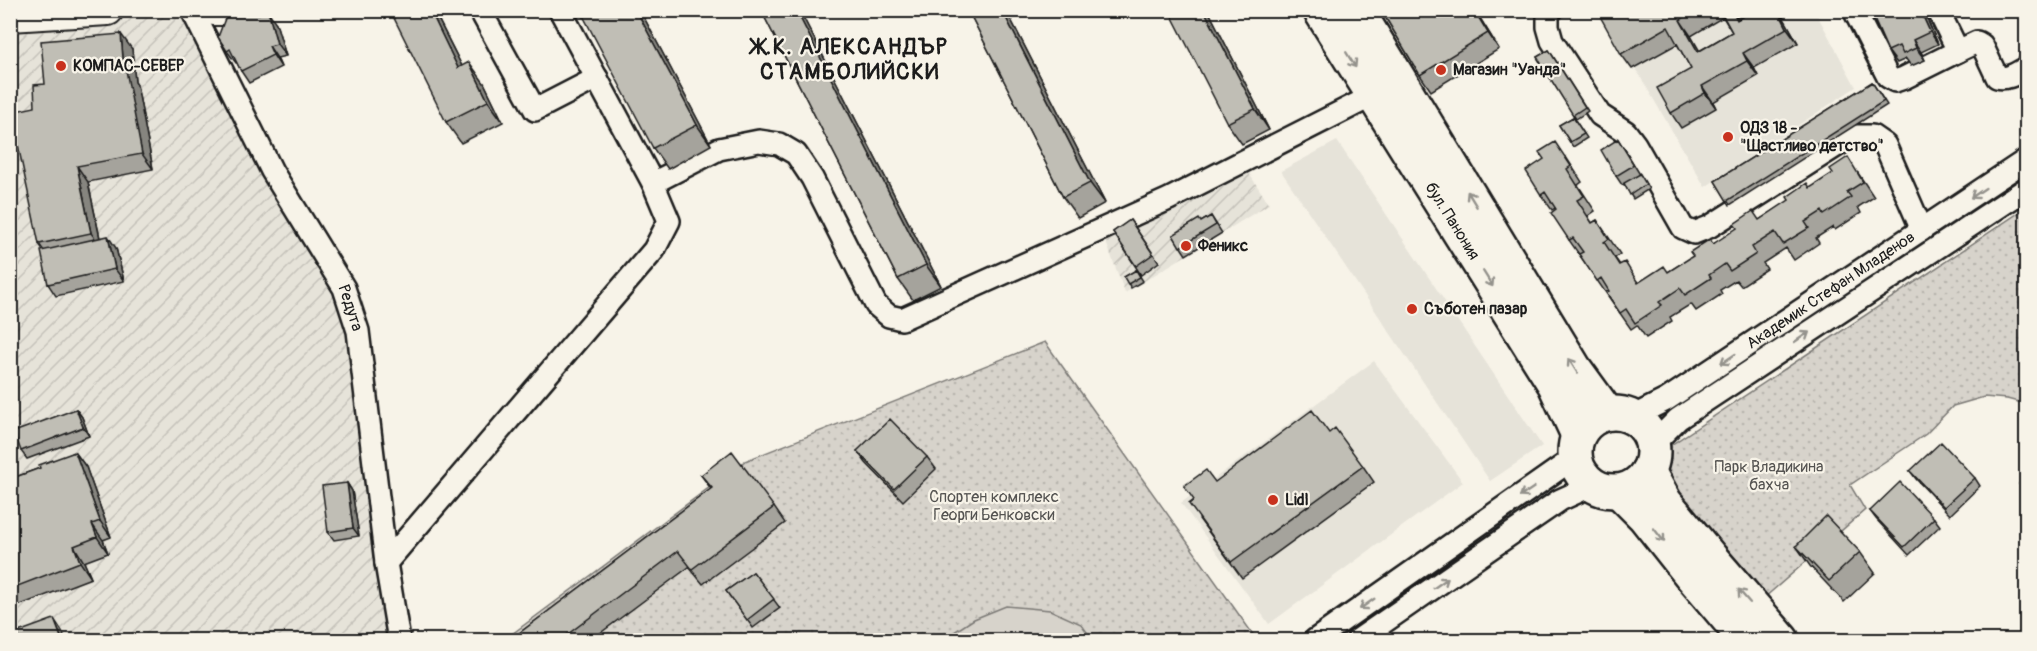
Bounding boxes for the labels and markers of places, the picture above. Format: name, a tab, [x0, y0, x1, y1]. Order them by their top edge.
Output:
place label: КОМПАС-СЕВЕР	[73, 56, 185, 76]
marker: КОМПАС-СЕВЕР	[54, 59, 68, 73]
place label: Магазин "Уанда"	[1453, 60, 1566, 80]
marker: Магазин "Уанда"	[1434, 63, 1448, 77]
place label: ОДЗ 18 - "Щастливо детство"	[1740, 118, 1884, 156]
marker: ОДЗ 18 - "Щастливо детство"	[1721, 130, 1735, 144]
place label: Феникс	[1197, 236, 1248, 256]
marker: Феникс	[1179, 239, 1193, 253]
place label: Съботен пазар	[1424, 299, 1528, 319]
marker: Съботен пазар	[1405, 302, 1419, 316]
place label: Lidl	[1285, 490, 1309, 510]
marker: Lidl	[1266, 493, 1280, 507]

